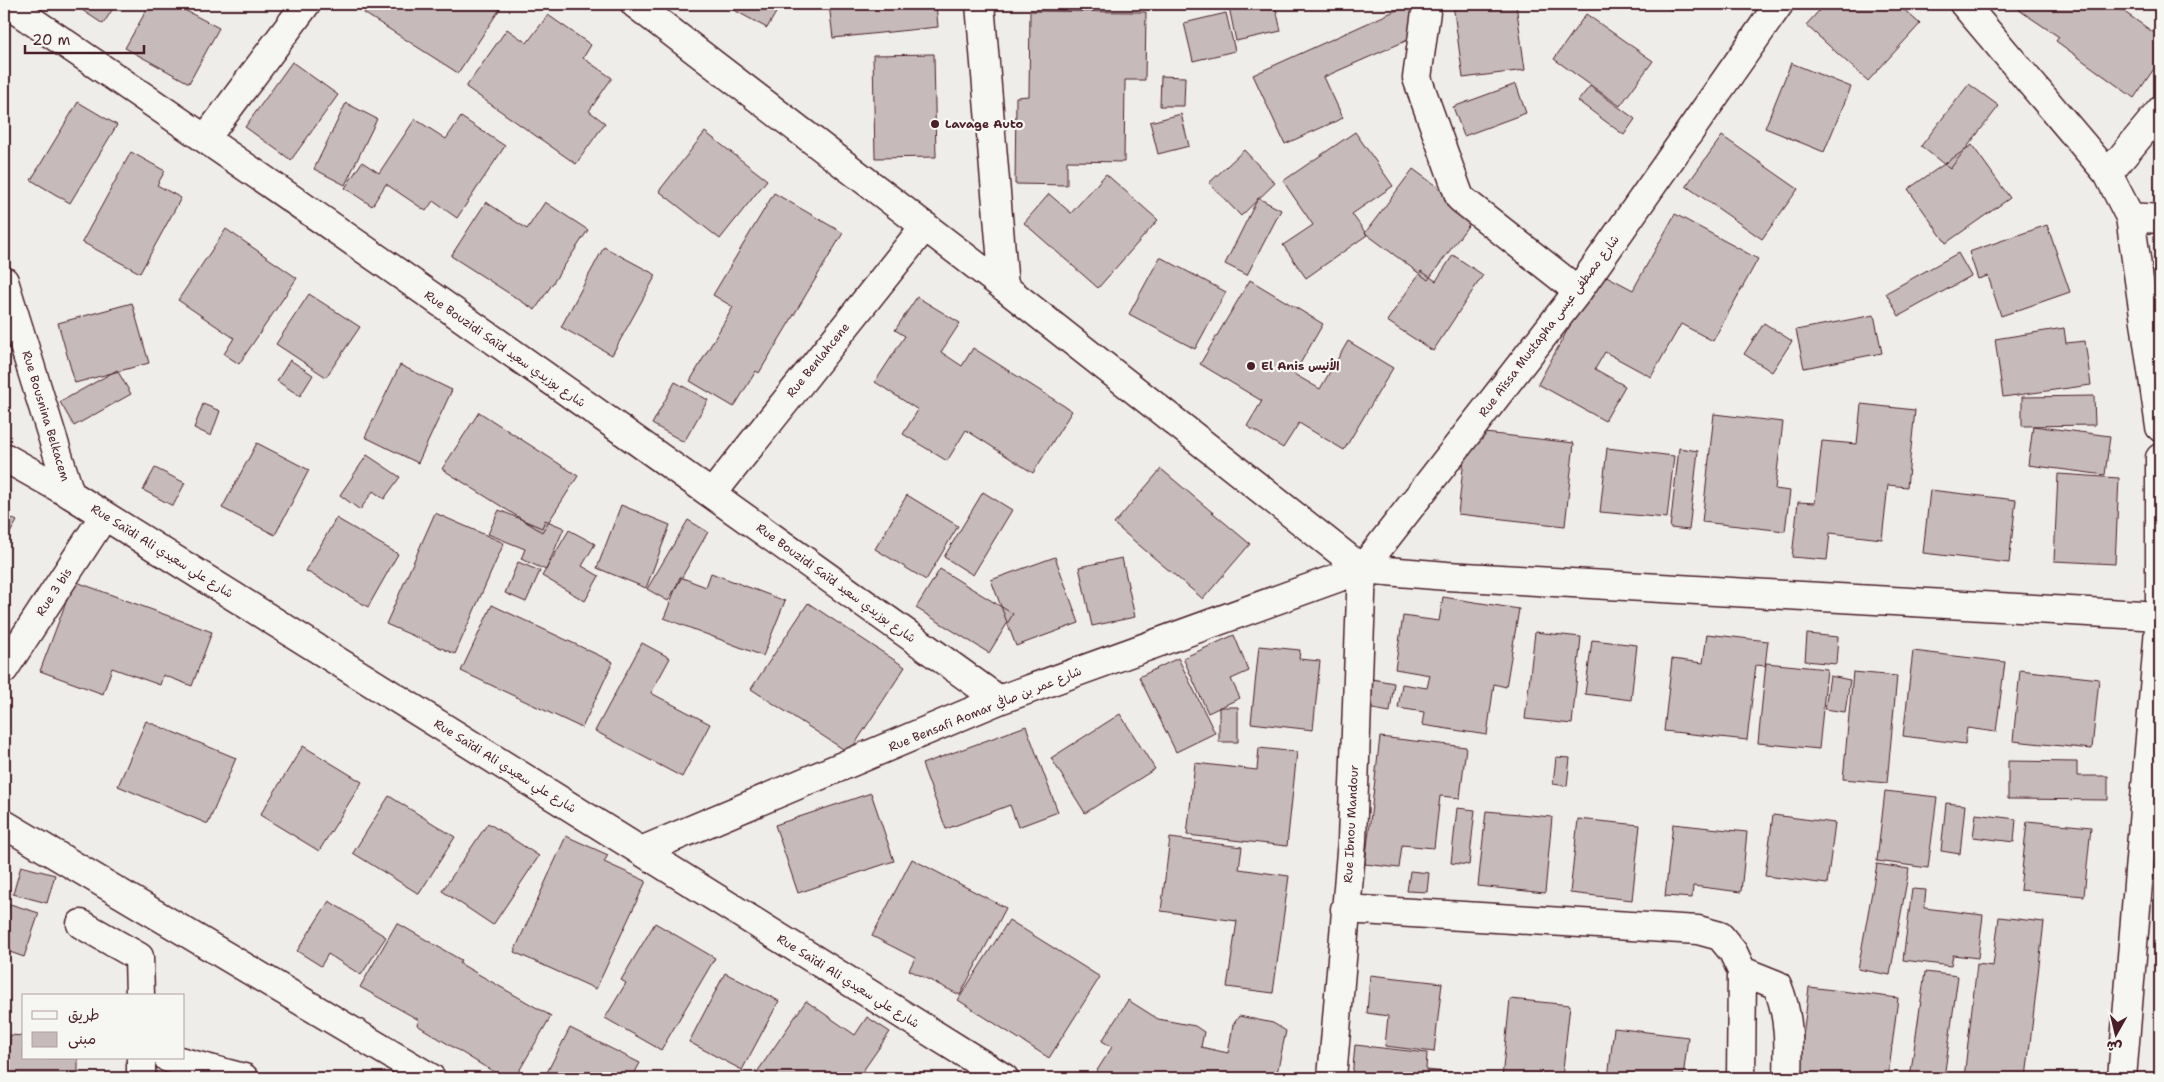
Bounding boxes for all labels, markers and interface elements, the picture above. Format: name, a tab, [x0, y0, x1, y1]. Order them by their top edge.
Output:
scale bar	[25, 22, 144, 54]
text: 20 m	[32, 30, 71, 50]
place label: Lavage Auto	[945, 116, 1024, 132]
marker: Lavage Auto	[929, 118, 941, 130]
street label: Rue Aïssa Mustapha شارع مصطفى عيسى	[1475, 232, 1624, 421]
street label: Rue Bouzidi Saïd شارع بوزيدي سعيد	[421, 287, 589, 412]
street label: Rue Benlahcene	[783, 319, 853, 401]
street label: Rue Bousnina Belkacem	[18, 349, 74, 483]
place label: El Anis الأنيس	[1261, 357, 1339, 374]
marker: El Anis الأنيس	[1245, 360, 1257, 372]
street label: Rue Saïdi Ali شارع علي سعيدي	[86, 501, 236, 604]
street label: Rue Bouzidi Saïd شارع بوزيدي سعيد	[753, 520, 919, 647]
street label: Rue 3 bis	[33, 565, 76, 619]
street label: Rue Bensafi Aomar شارع عمر بن صافي	[886, 663, 1084, 756]
street label: Rue Saïdi Ali شارع علي سعيدي	[429, 716, 579, 819]
street label: Rue Ibnou Mandour	[1340, 764, 1362, 884]
street label: Rue Saïdi Ali شارع علي سعيدي	[772, 931, 922, 1034]
legend	[22, 994, 185, 1060]
text: طريق	[68, 1005, 100, 1025]
north arrow	[2092, 1010, 2142, 1060]
text: مبنى	[68, 1029, 96, 1049]
text: ش	[2105, 1037, 2123, 1057]

